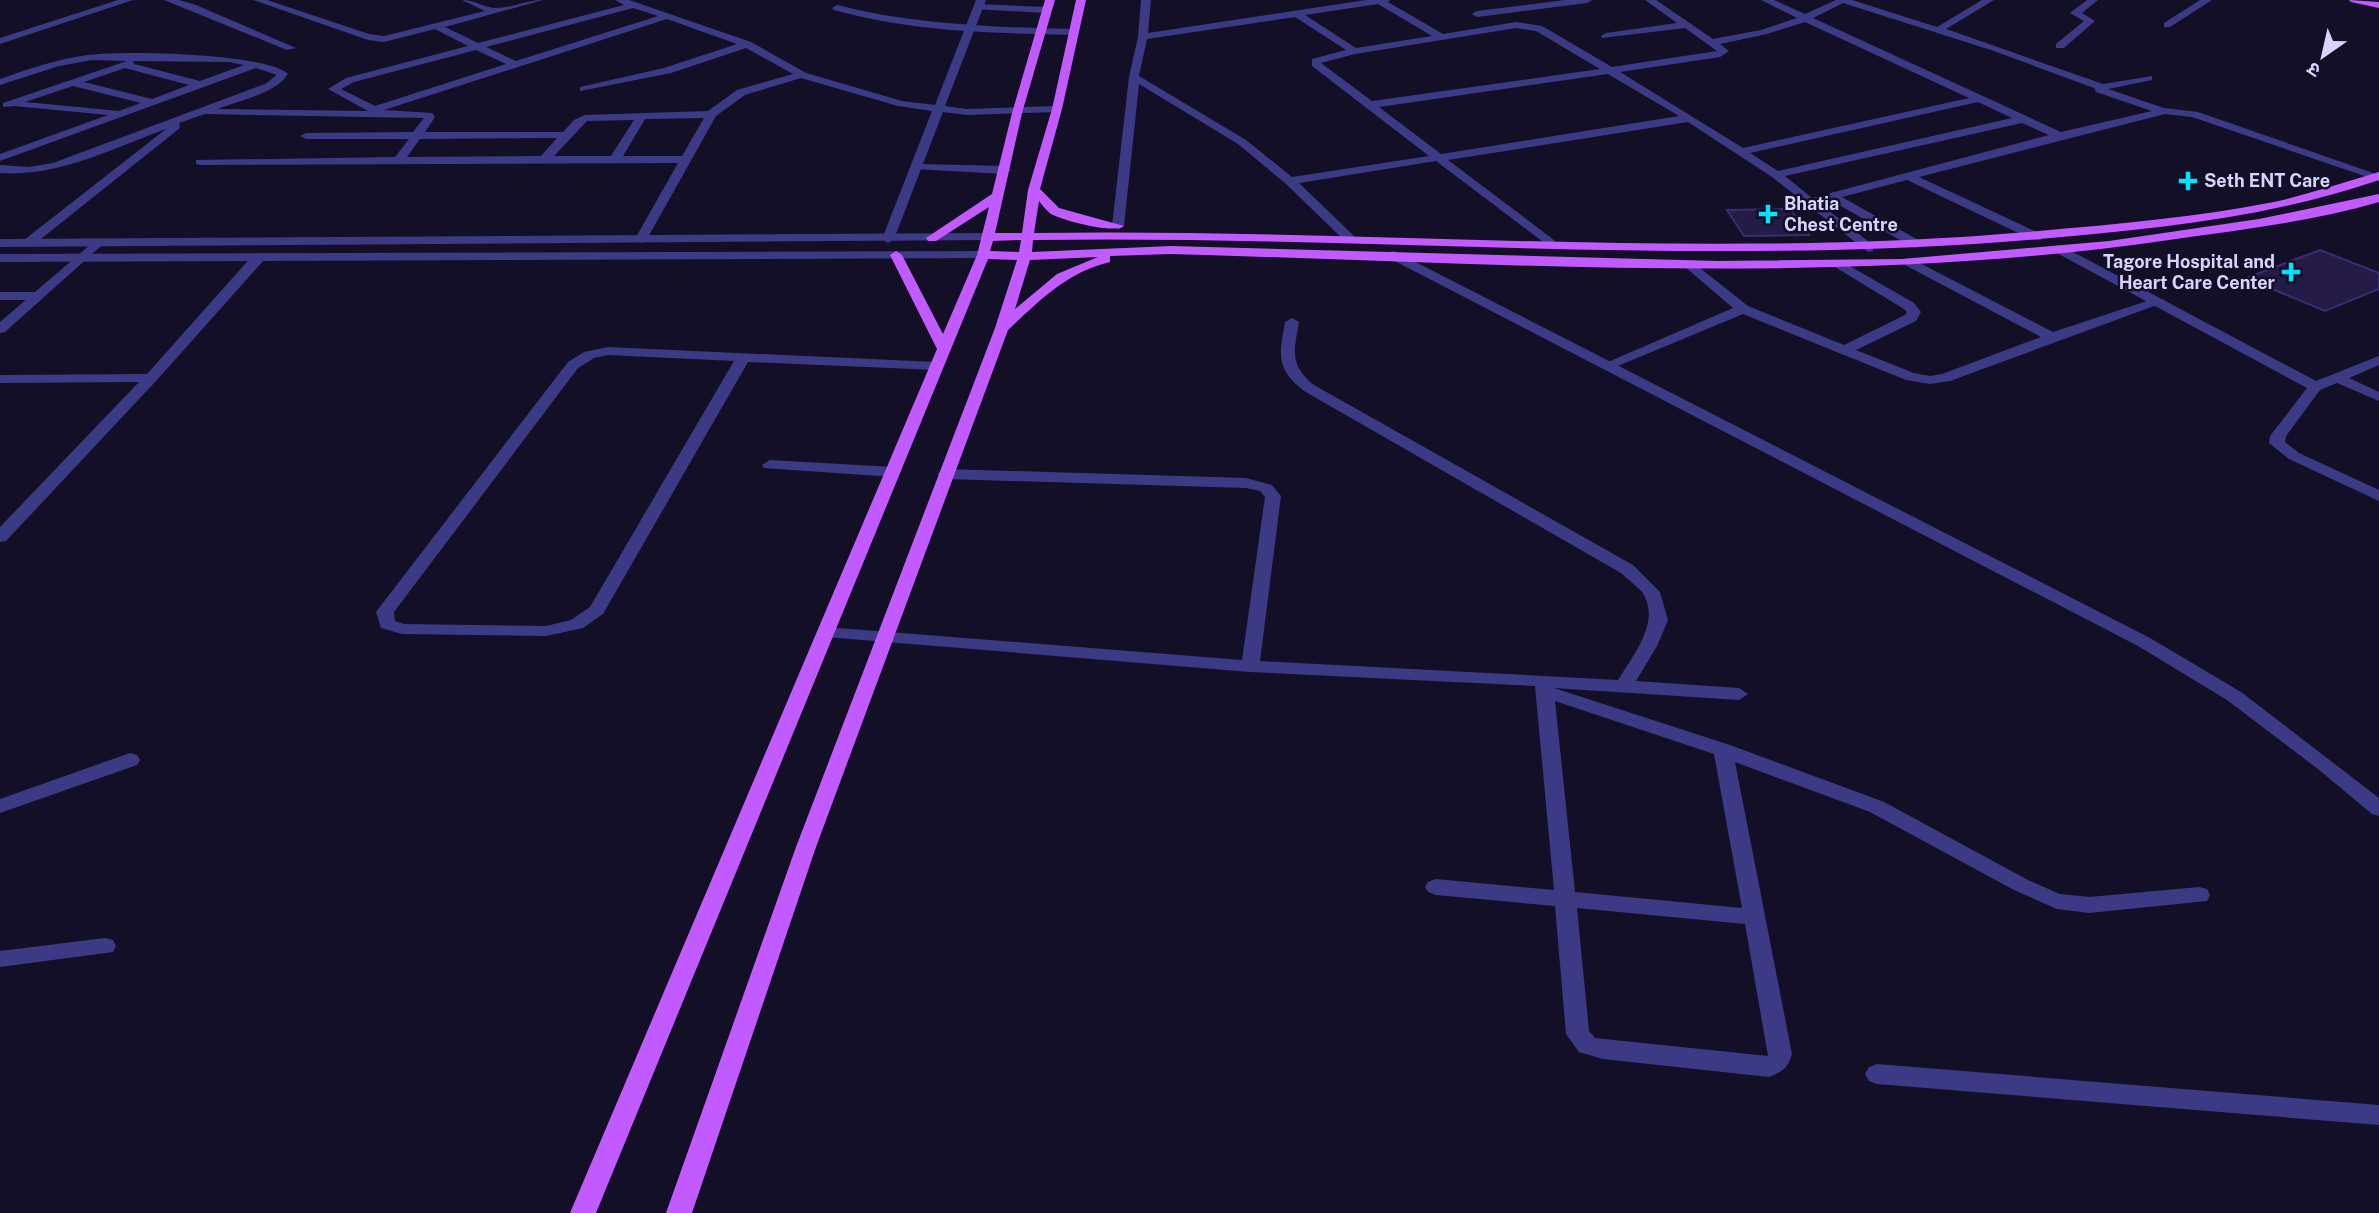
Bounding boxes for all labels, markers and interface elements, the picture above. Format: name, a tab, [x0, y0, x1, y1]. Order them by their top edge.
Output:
north arrow	[2288, 21, 2358, 91]
text: उ	[2302, 57, 2324, 82]
place label: Seth ENT Care	[2204, 170, 2330, 191]
marker: Seth ENT Care	[2178, 171, 2198, 191]
place label: Bhatia Chest Centre	[1784, 193, 1898, 235]
marker: Bhatia Chest Centre	[1758, 204, 1778, 224]
place label: Tagore Hospital and Heart Care Center	[2103, 251, 2276, 293]
marker: Tagore Hospital and Heart Care Center	[2281, 262, 2301, 282]

